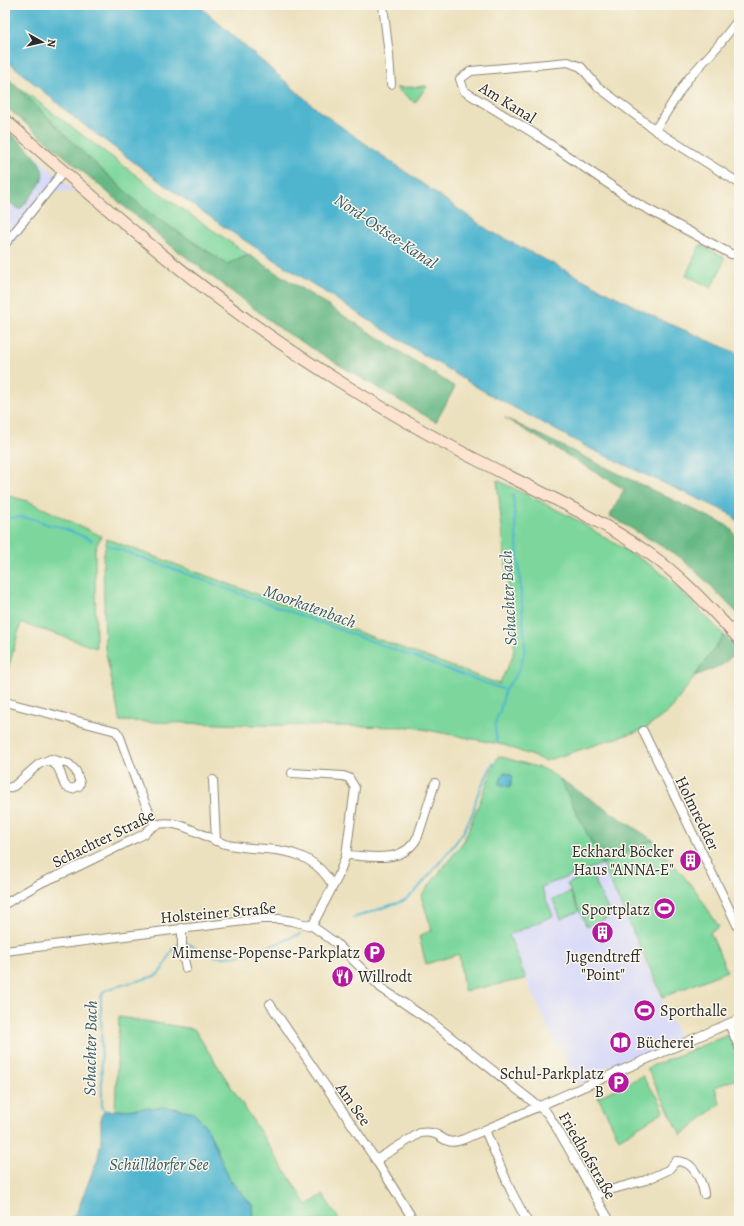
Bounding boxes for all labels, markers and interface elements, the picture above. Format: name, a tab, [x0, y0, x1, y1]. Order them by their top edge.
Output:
north arrow	[22, 22, 62, 62]
text: N	[43, 38, 59, 48]
street label: Am Kanal	[474, 76, 540, 129]
water label: Nord-Ostsee-Kanal	[330, 188, 442, 275]
water label: Schachter Bach	[495, 550, 522, 646]
water label: Moorkatenbach	[260, 579, 359, 634]
street label: Holmredder	[670, 772, 725, 854]
street label: Schachter Straße	[48, 805, 159, 873]
place label: Eckhard Böcker Haus "ANNA-E"	[571, 841, 674, 881]
building icon: Eckhard Böcker Haus "ANNA-E"	[677, 847, 703, 873]
sports icon: Sportplatz	[652, 896, 678, 922]
street label: Holsteiner Straße	[159, 897, 277, 929]
place label: Sportplatz	[581, 899, 650, 921]
building icon: Jugendtreff "Point"	[590, 920, 616, 946]
parking icon: Mimense-Popense-Parkplatz	[362, 939, 388, 965]
place label: Mimense-Popense-Parkplatz	[172, 942, 360, 964]
place label: Jugendtreff "Point"	[566, 946, 643, 986]
restaurant icon: Willrodt	[330, 963, 356, 989]
place label: Willrodt	[357, 966, 412, 988]
sports icon: Sporthalle	[632, 997, 658, 1023]
water label: Schachter Bach	[78, 1000, 103, 1096]
place label: Sporthalle	[660, 1000, 727, 1022]
library icon: Bücherei	[608, 1029, 634, 1055]
place label: Bücherei	[636, 1032, 694, 1054]
place label: Schul-Parkplatz B	[500, 1063, 604, 1103]
parking icon: Schul-Parkplatz B	[606, 1069, 632, 1095]
street label: Am See	[330, 1078, 376, 1131]
street label: Friedhofstraße	[553, 1108, 621, 1203]
water label: Schülldorfer See	[109, 1153, 209, 1176]

